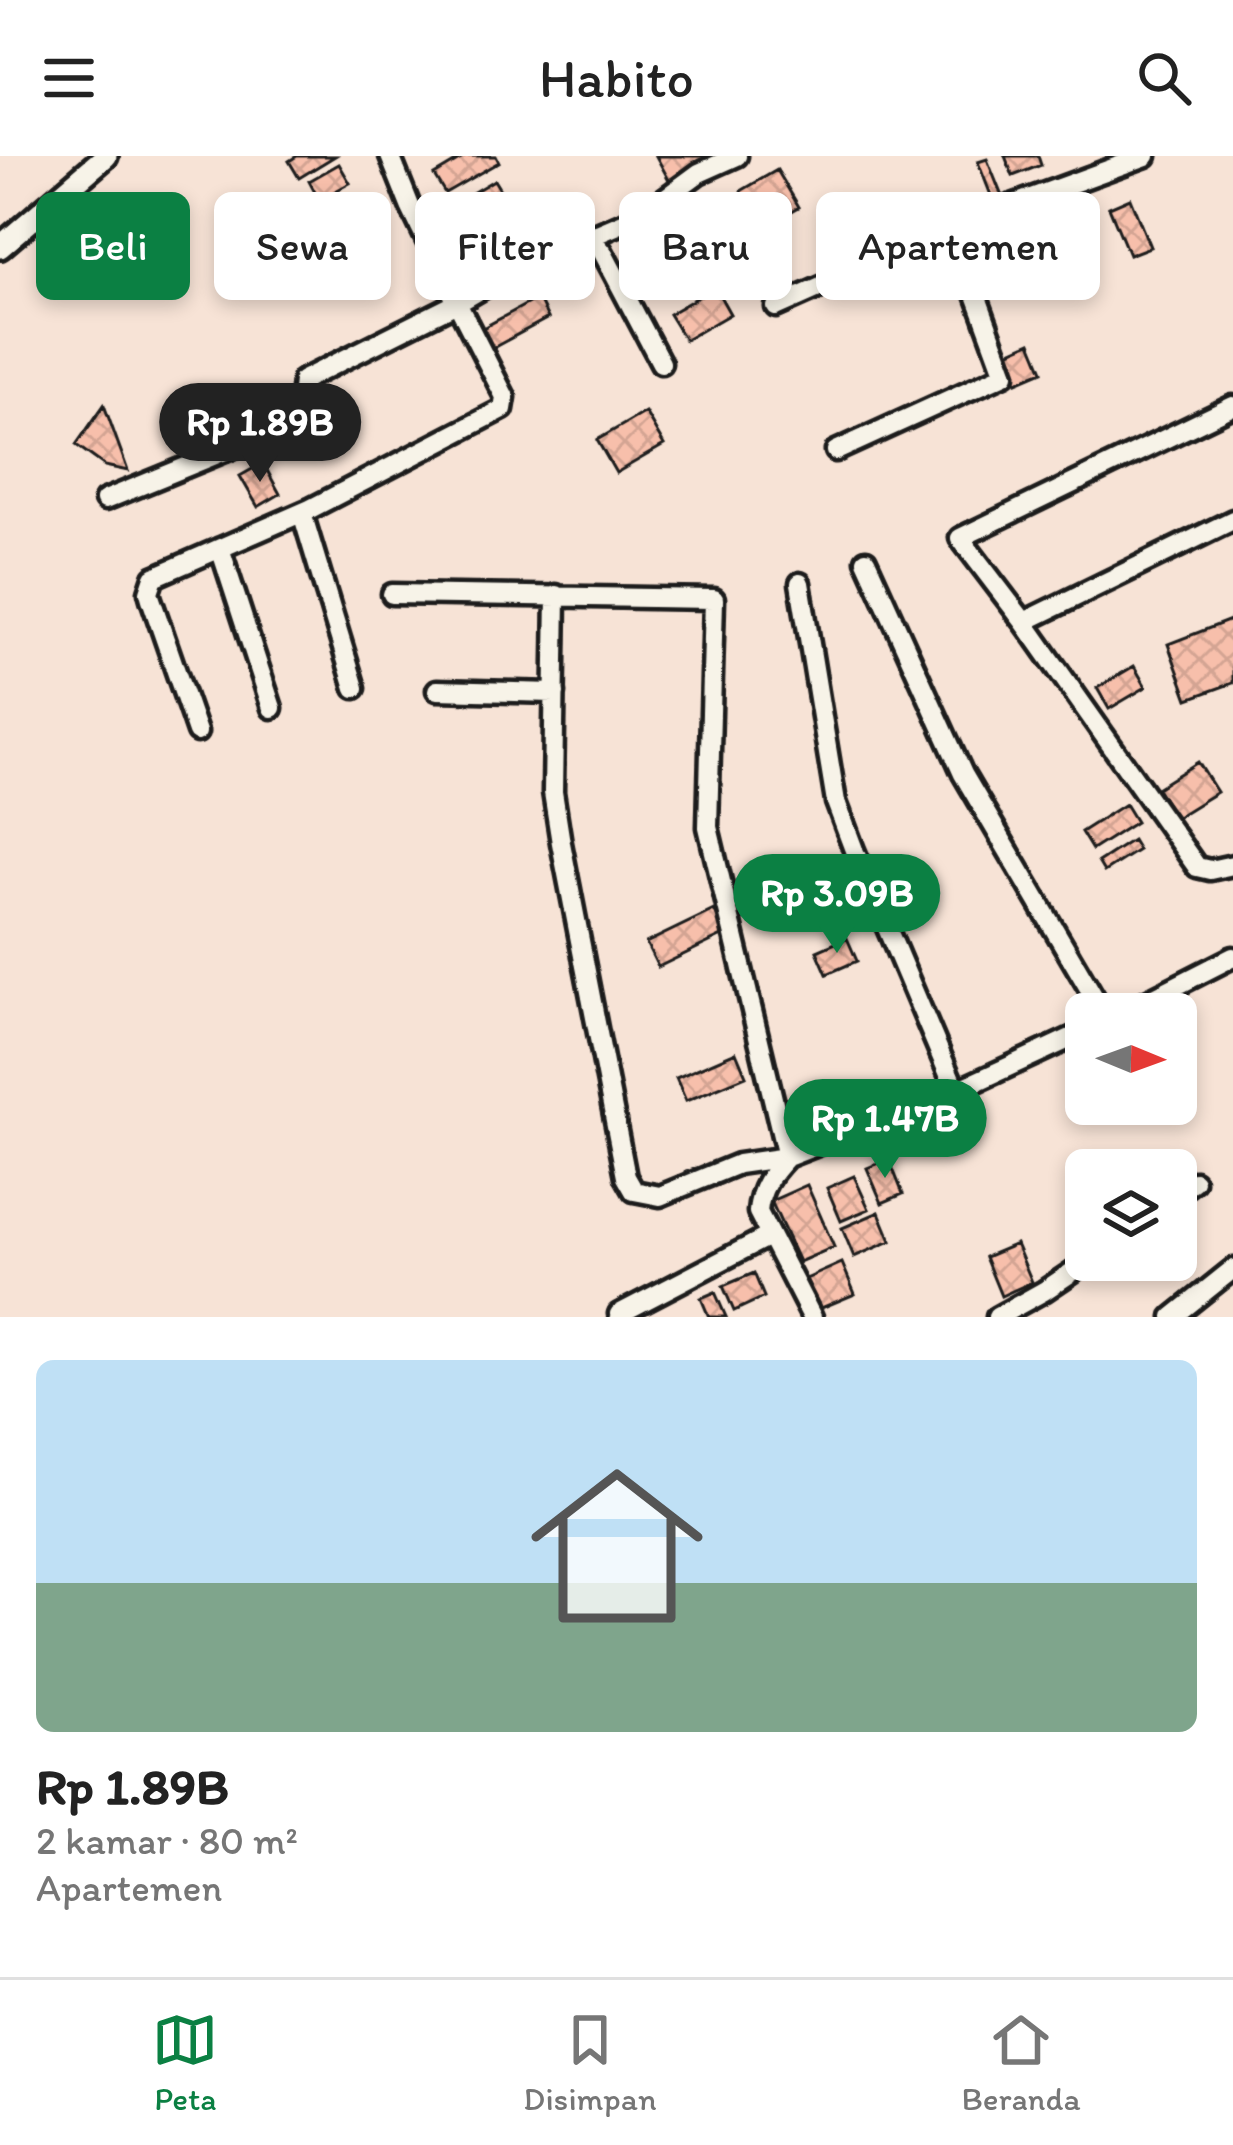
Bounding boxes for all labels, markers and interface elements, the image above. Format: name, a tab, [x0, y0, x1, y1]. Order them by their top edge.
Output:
icon: menu	[36, 45, 102, 111]
icon: search	[1131, 45, 1197, 111]
text: Habito	[539, 46, 694, 111]
chip: Beli	[36, 192, 190, 300]
chip: Sewa	[214, 192, 391, 300]
chip: Filter	[415, 192, 595, 300]
chip: Baru	[619, 192, 792, 300]
chip: Apartemen	[816, 192, 1100, 300]
pin: Rp 1.89B	[136, 383, 384, 485]
text: Rp 1.89B	[186, 398, 334, 445]
pin: Rp 3.09B	[713, 854, 961, 956]
text: Rp 3.09B	[760, 869, 914, 916]
north arrow	[1065, 993, 1197, 1125]
map controls	[1065, 993, 1197, 1281]
pin: Rp 1.47B	[761, 1079, 1009, 1181]
text: Rp 1.47B	[811, 1094, 959, 1141]
button: layers	[1065, 1149, 1197, 1281]
icon: home	[509, 1438, 725, 1654]
text: Rp 1.89B	[36, 1756, 229, 1817]
text: 2 kamar · 80 m²	[36, 1817, 298, 1864]
text: Apartemen	[36, 1864, 222, 1911]
tab: Peta	[152, 2007, 218, 2118]
tab: Disimpan	[523, 2007, 657, 2118]
tab: Beranda	[961, 2007, 1081, 2118]

